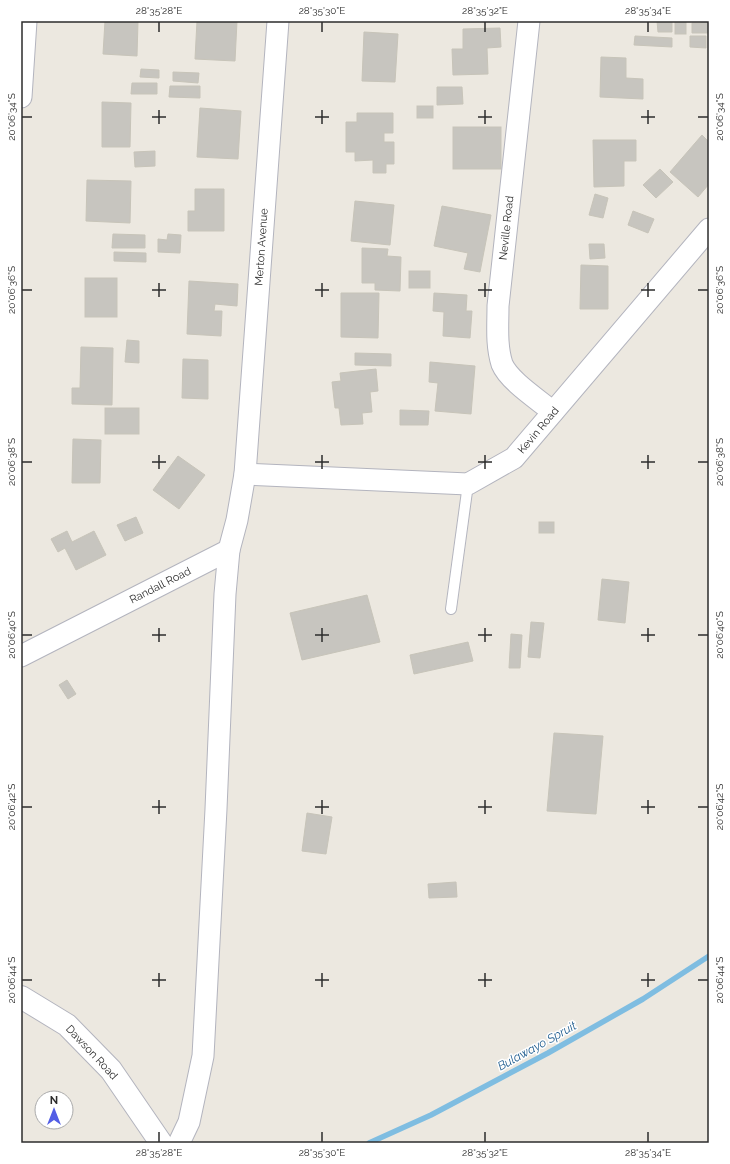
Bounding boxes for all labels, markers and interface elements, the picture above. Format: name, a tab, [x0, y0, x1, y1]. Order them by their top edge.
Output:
text: 28°35'28"E	[136, 5, 182, 16]
text: 28°35'30"E	[299, 5, 345, 16]
text: 28°35'32"E	[462, 5, 508, 16]
text: 28°35'34"E	[625, 5, 671, 16]
text: 20°06'34"S	[6, 93, 17, 141]
text: 20°06'34"S	[714, 93, 725, 141]
street label: Neville Road	[497, 195, 516, 261]
street label: Merton Avenue	[252, 207, 271, 286]
text: 20°06'36"S	[6, 266, 17, 314]
text: 20°06'36"S	[714, 266, 725, 314]
street label: Kevin Road	[515, 404, 562, 456]
text: 20°06'38"S	[6, 438, 17, 486]
text: 20°06'38"S	[714, 438, 725, 486]
street label: Randall Road	[127, 564, 193, 606]
text: 20°06'40"S	[6, 611, 17, 659]
text: 20°06'40"S	[714, 611, 725, 659]
text: 20°06'42"S	[6, 784, 17, 830]
text: 20°06'42"S	[714, 784, 725, 830]
text: 20°06'44"S	[6, 957, 17, 1003]
text: 20°06'44"S	[714, 957, 725, 1003]
water label: Bulawayo Spruit	[495, 1018, 579, 1073]
street label: Dawson Road	[63, 1022, 120, 1082]
north arrow	[34, 1090, 74, 1130]
text: N	[50, 1094, 58, 1107]
text: 28°35'28"E	[136, 1147, 182, 1158]
text: 28°35'30"E	[299, 1147, 345, 1158]
text: 28°35'32"E	[462, 1147, 508, 1158]
text: 28°35'34"E	[625, 1147, 671, 1158]

